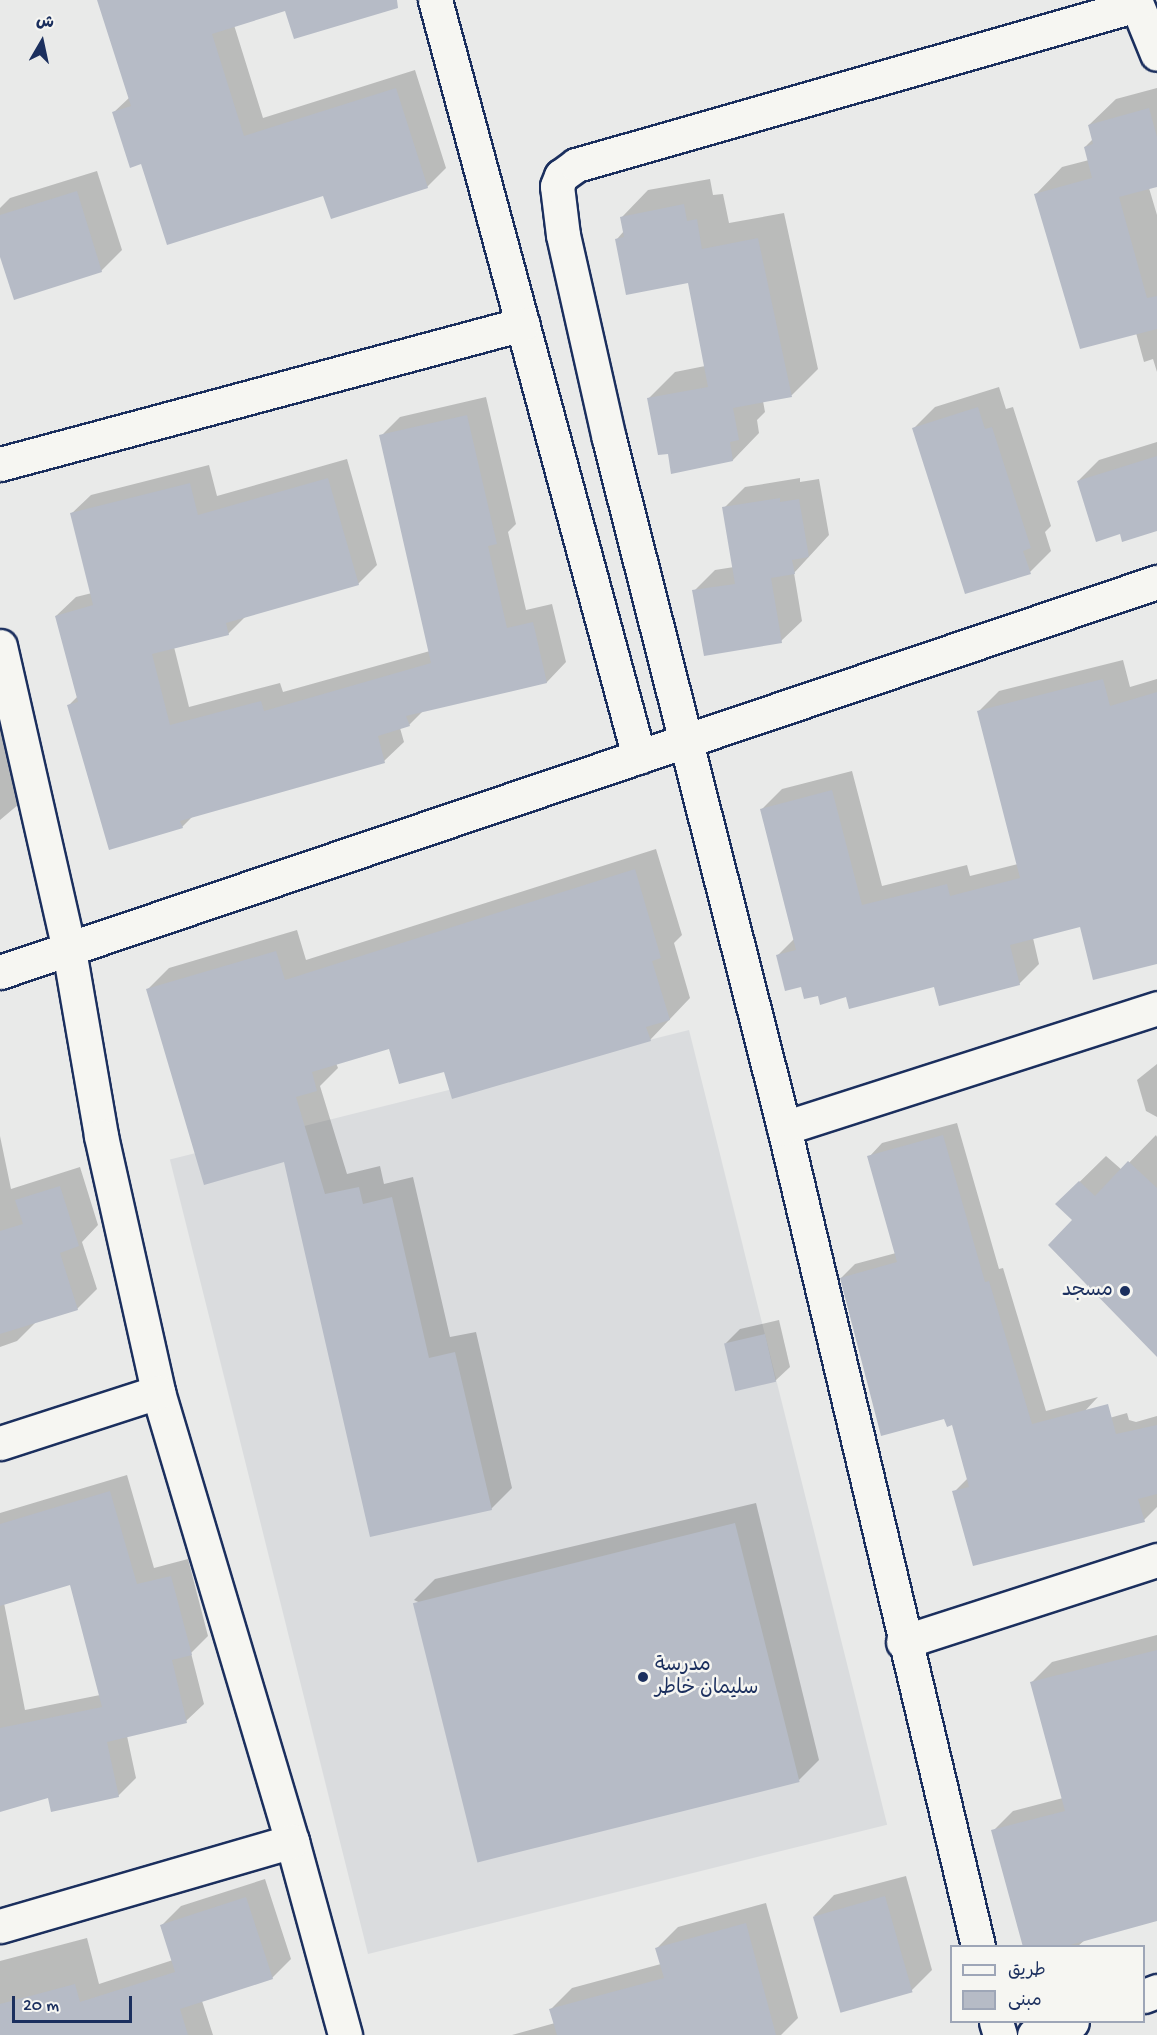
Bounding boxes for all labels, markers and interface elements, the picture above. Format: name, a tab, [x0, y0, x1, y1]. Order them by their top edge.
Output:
north arrow	[12, 12, 72, 72]
text: ش	[35, 13, 55, 34]
place label: مسجد	[1062, 1279, 1113, 1303]
marker: مسجد	[1118, 1284, 1132, 1298]
place label: مدرسة سليمان خاطر	[655, 1654, 758, 1701]
marker: مدرسة سليمان خاطر	[636, 1670, 650, 1684]
legend	[950, 1945, 1145, 2023]
text: طريق	[1008, 1961, 1046, 1982]
scale bar	[15, 1984, 135, 2022]
text: مبنى	[1008, 1991, 1042, 2012]
text: 20 m	[23, 1996, 59, 2017]

